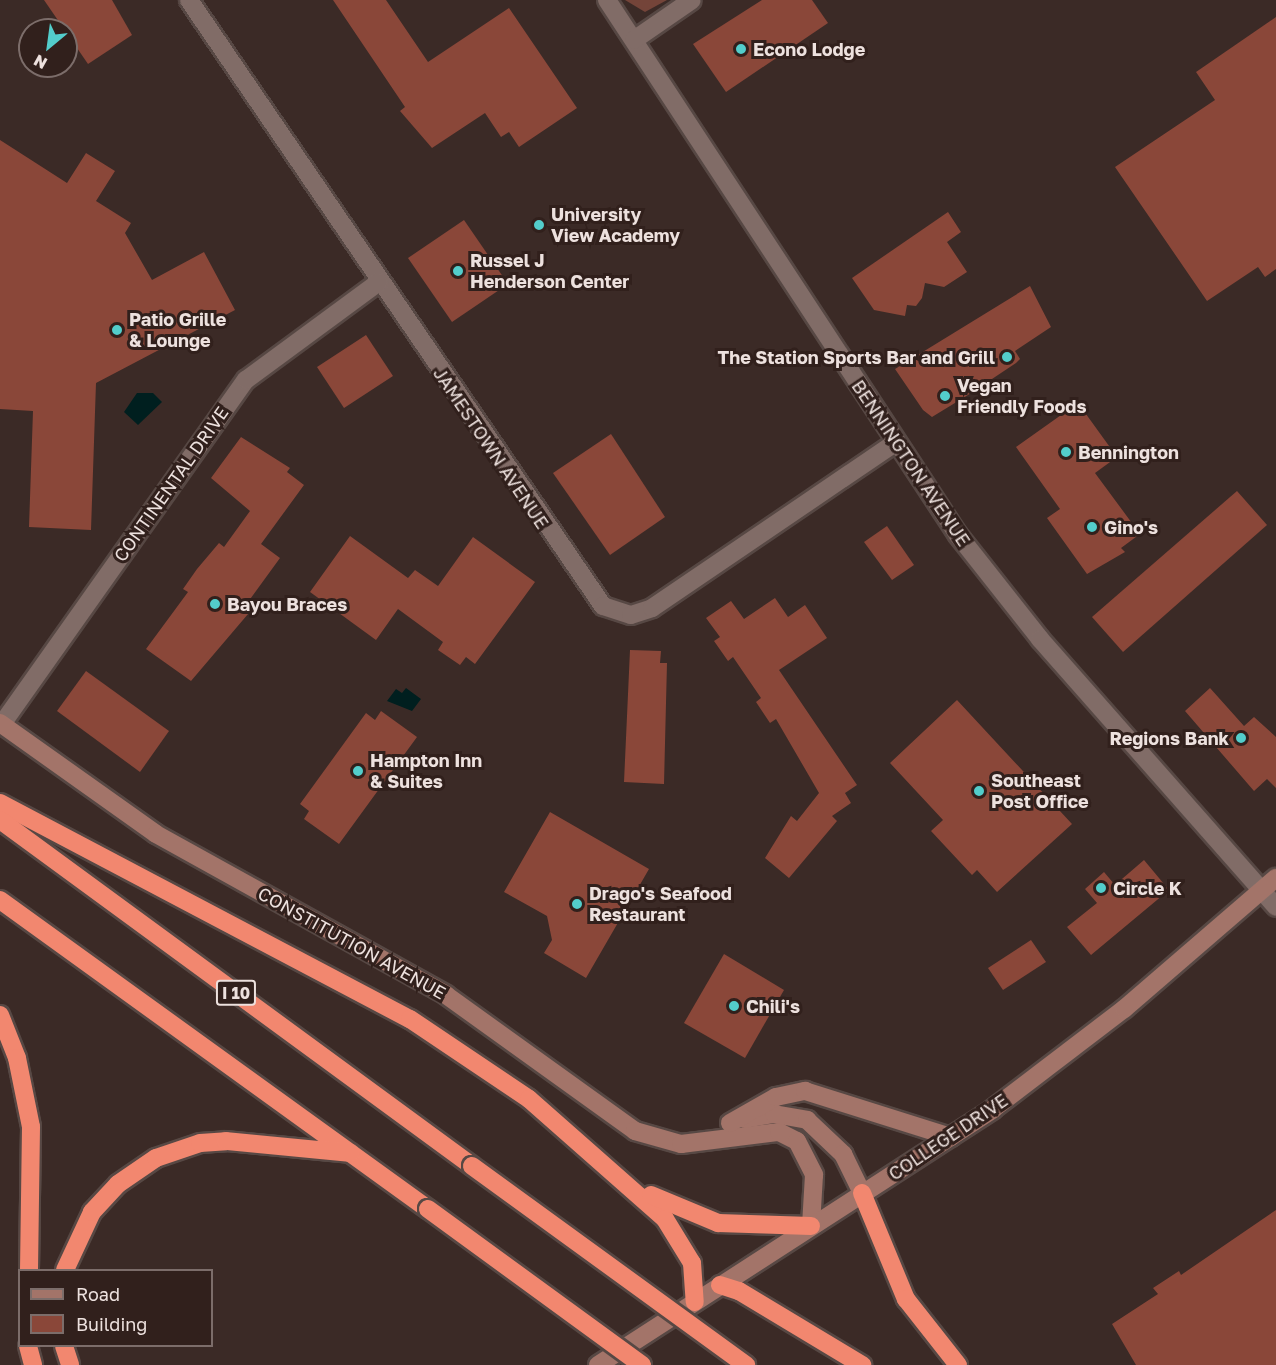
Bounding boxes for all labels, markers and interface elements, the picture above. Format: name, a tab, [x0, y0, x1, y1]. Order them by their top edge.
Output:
north arrow	[18, 18, 78, 78]
place label: Econo Lodge	[753, 38, 865, 60]
marker: Econo Lodge	[734, 42, 748, 56]
text: N	[30, 50, 50, 74]
place label: University View Academy	[551, 204, 680, 246]
marker: University View Academy	[532, 218, 546, 232]
place label: Russel J Henderson Center	[470, 250, 629, 292]
marker: Russel J Henderson Center	[451, 264, 465, 278]
place label: Patio Grille & Lounge	[129, 309, 226, 352]
marker: Patio Grille & Lounge	[110, 323, 124, 337]
place label: The Station Sports Bar and Grill	[718, 346, 995, 368]
marker: The Station Sports Bar and Grill	[1000, 350, 1014, 364]
street label: JAMESTOWN AVENUE	[429, 363, 553, 533]
place label: Vegan Friendly Foods	[957, 375, 1086, 418]
street label: BENNINGTON AVENUE	[847, 376, 975, 550]
marker: Vegan Friendly Foods	[938, 389, 952, 403]
street label: CONTINENTAL DRIVE	[109, 402, 233, 566]
place label: Bennington	[1078, 441, 1179, 463]
marker: Bennington	[1059, 445, 1073, 459]
place label: Gino's	[1104, 516, 1158, 538]
marker: Gino's	[1085, 520, 1099, 534]
place label: Bayou Braces	[227, 593, 347, 615]
marker: Bayou Braces	[208, 597, 222, 611]
place label: Regions Bank	[1109, 727, 1229, 749]
marker: Regions Bank	[1234, 731, 1248, 745]
place label: Hampton Inn & Suites	[370, 750, 482, 792]
marker: Hampton Inn & Suites	[351, 764, 365, 778]
place label: Southeast Post Office	[991, 770, 1089, 812]
marker: Southeast Post Office	[972, 784, 986, 798]
place label: Circle K	[1113, 877, 1182, 899]
marker: Circle K	[1094, 881, 1108, 895]
street label: CONSTITUTION AVENUE	[254, 882, 450, 1004]
place label: Drago's Seafood Restaurant	[589, 883, 732, 926]
marker: Drago's Seafood Restaurant	[570, 897, 584, 911]
road number: I 10	[215, 980, 257, 1006]
place label: Chili's	[746, 995, 800, 1017]
marker: Chili's	[727, 999, 741, 1013]
street label: COLLEGE DRIVE	[884, 1089, 1012, 1185]
legend	[18, 1269, 213, 1347]
text: Road	[76, 1283, 120, 1305]
text: Building	[76, 1313, 147, 1335]

